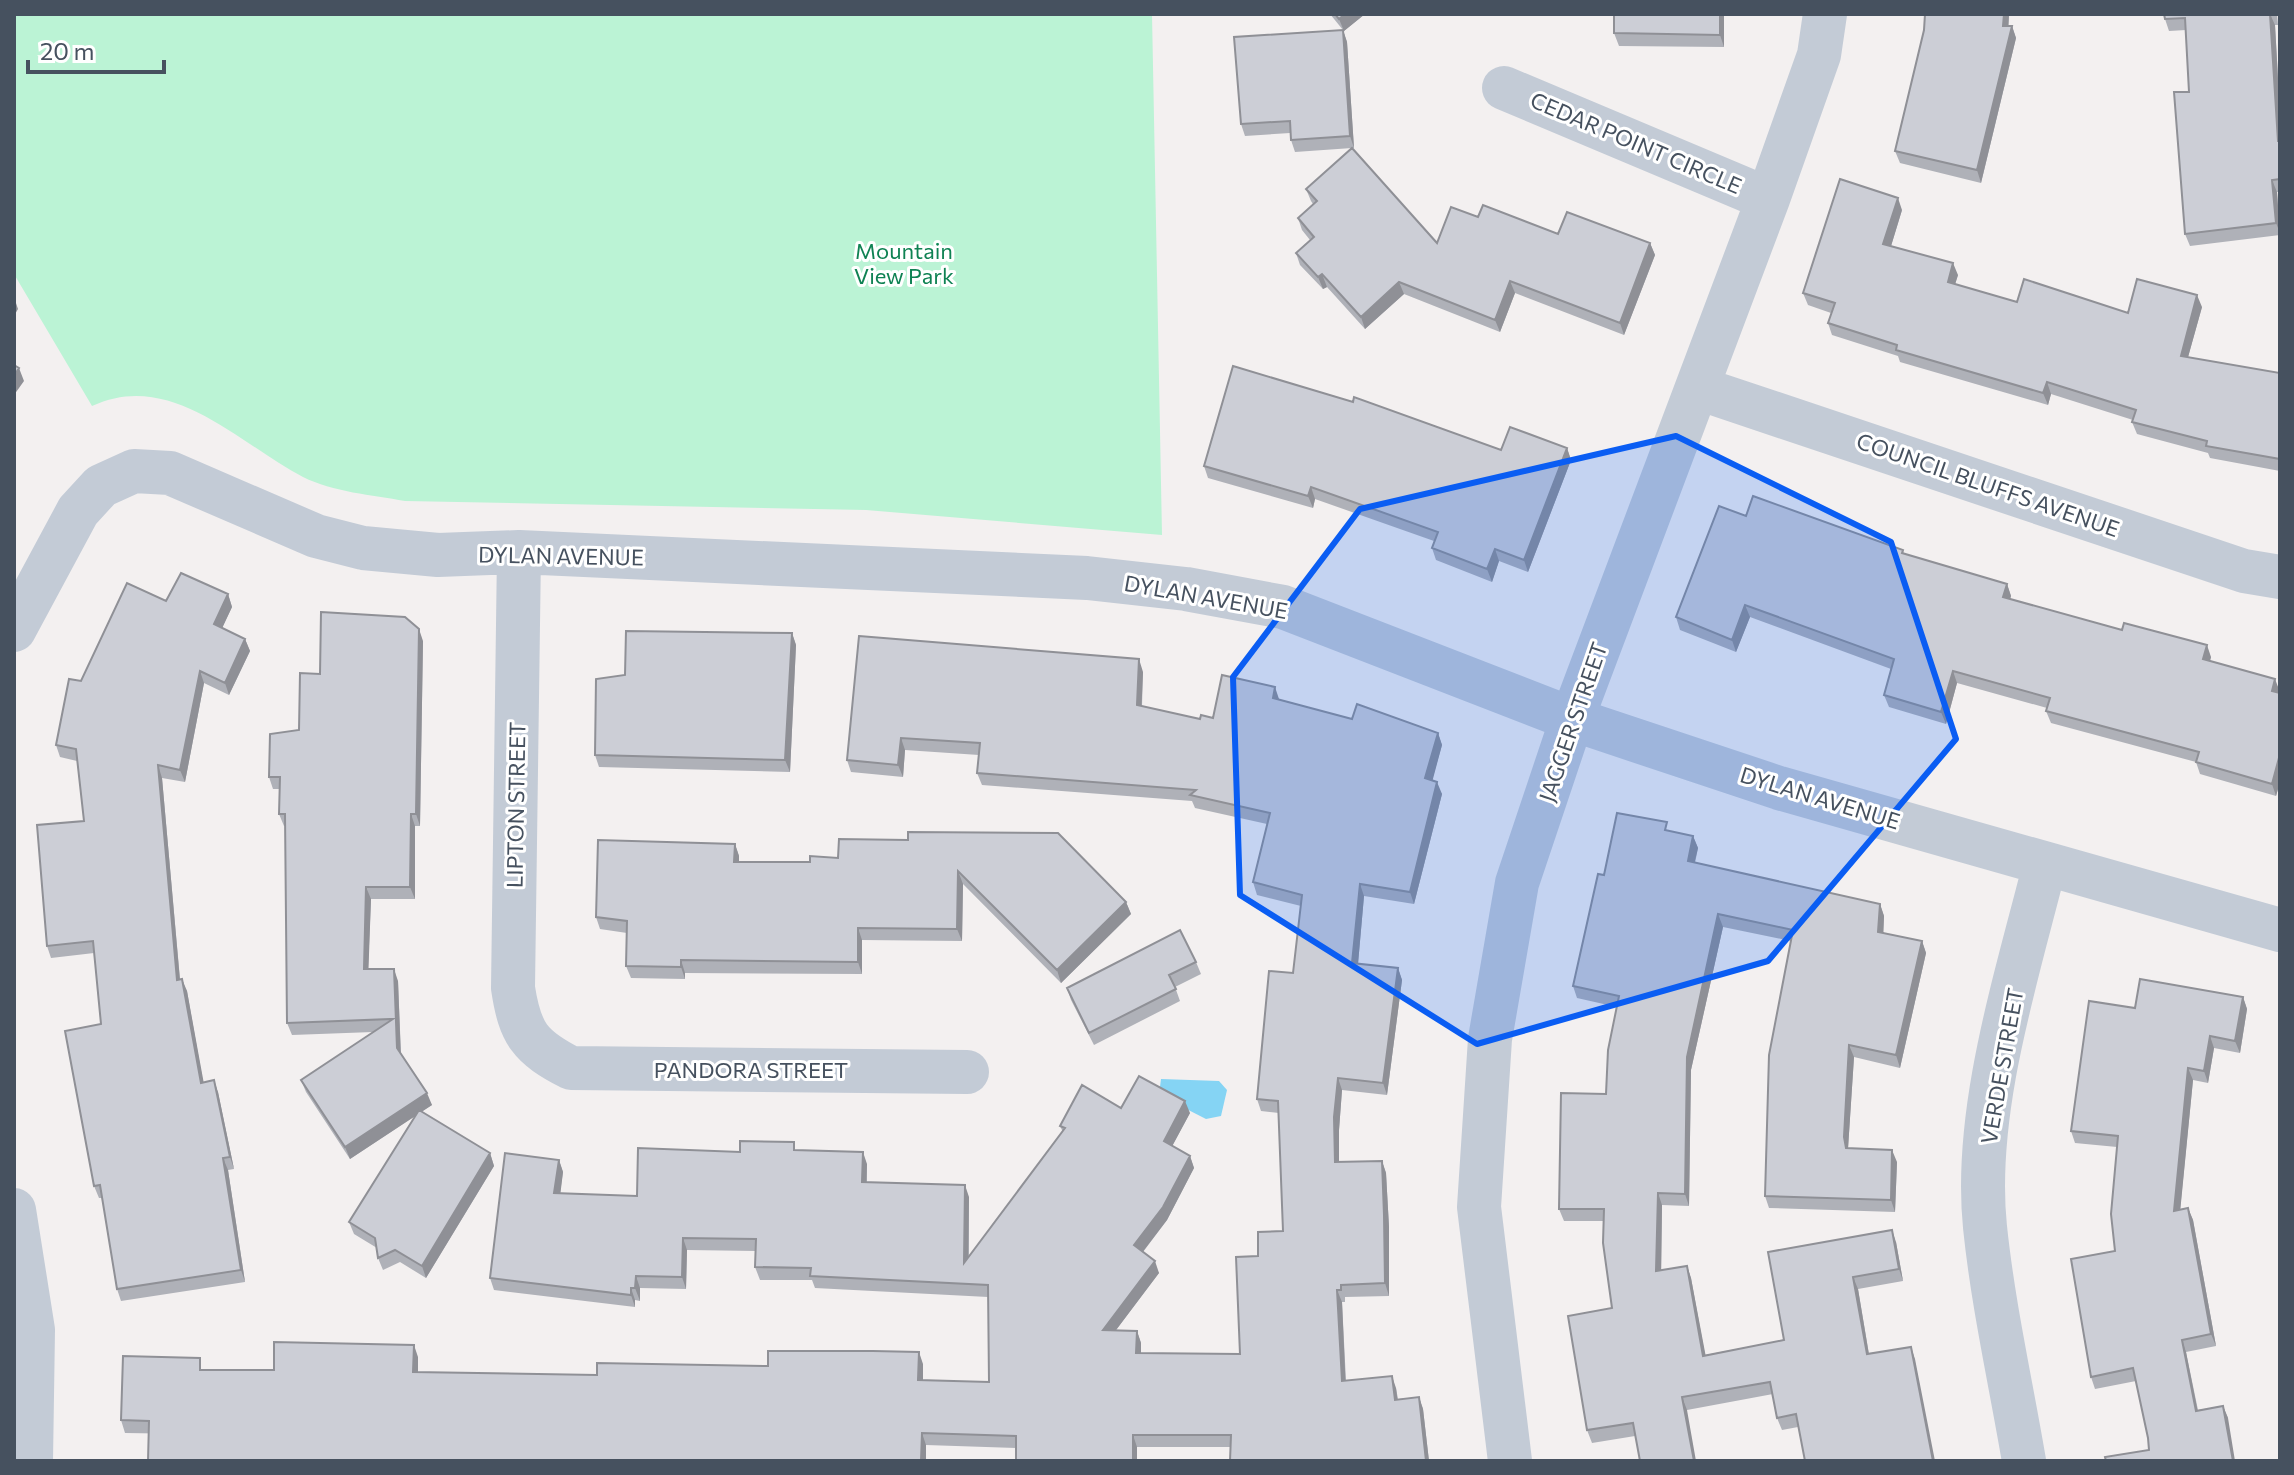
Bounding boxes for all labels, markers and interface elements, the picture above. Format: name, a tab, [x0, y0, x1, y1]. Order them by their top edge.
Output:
scale bar	[28, 24, 164, 74]
text: 20 m	[40, 36, 94, 65]
street label: CEDAR POINT CIRCLE	[1526, 86, 1746, 199]
park label: Mountain View Park	[854, 237, 954, 289]
street label: COUNCIL BLUFFS AVENUE	[1853, 427, 2123, 542]
street label: DYLAN AVENUE	[478, 541, 644, 570]
street label: DYLAN AVENUE	[1122, 569, 1290, 624]
street label: JAGGER STREET	[1533, 639, 1612, 805]
street label: LIPTON STREET	[501, 722, 530, 888]
street label: DYLAN AVENUE	[1737, 760, 1903, 835]
street label: VERDE STREET	[1974, 986, 2029, 1146]
street label: PANDORA STREET	[654, 1056, 848, 1083]

